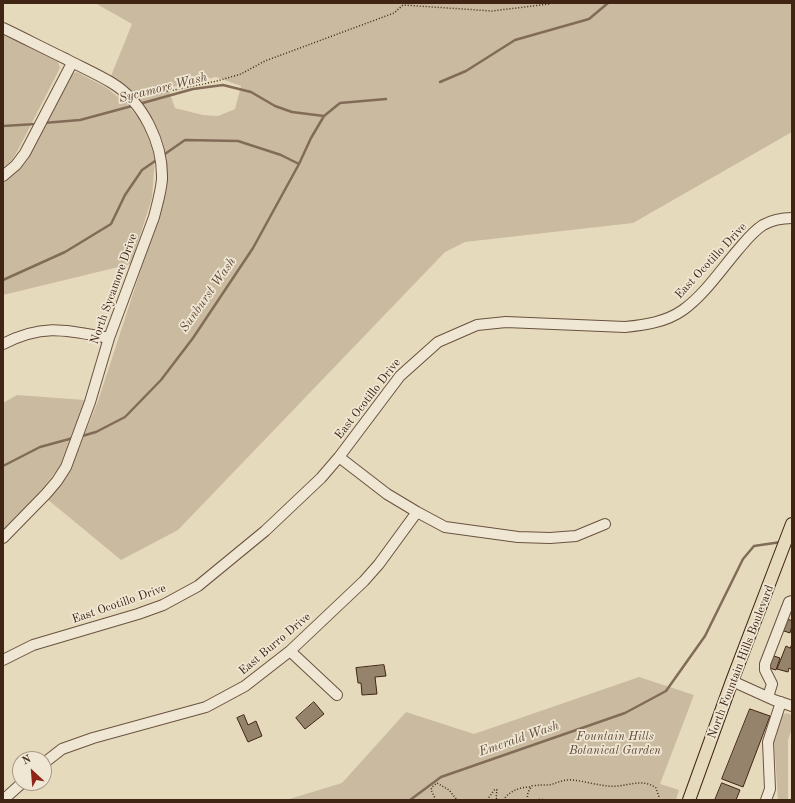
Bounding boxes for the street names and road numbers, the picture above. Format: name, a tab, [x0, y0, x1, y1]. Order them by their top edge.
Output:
street label: East Ocotillo Drive	[672, 220, 750, 302]
street label: North Sycamore Drive	[87, 232, 141, 346]
street label: East Ocotillo Drive	[332, 356, 404, 442]
street label: East Ocotillo Drive	[70, 581, 168, 627]
street label: North Fountain Hills Boulevard	[705, 583, 777, 741]
street label: East Burro Drive	[236, 610, 314, 678]

